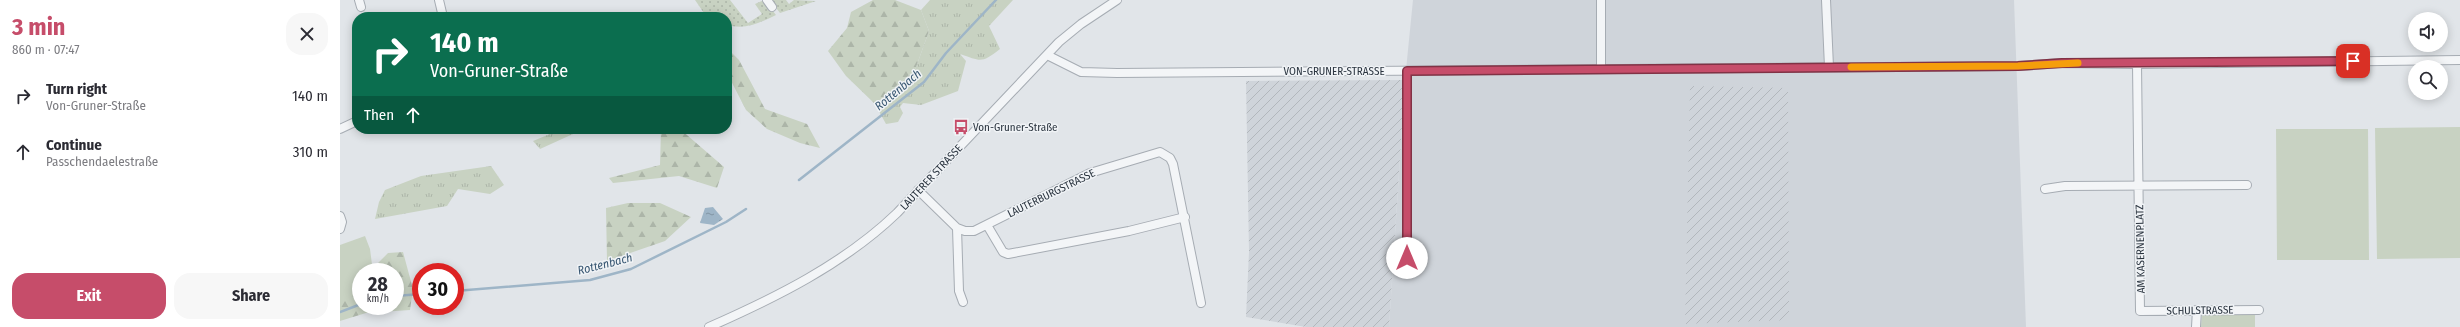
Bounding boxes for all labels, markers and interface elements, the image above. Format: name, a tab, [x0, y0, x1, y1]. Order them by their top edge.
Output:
map controls	[2408, 12, 2448, 100]
button: sound	[2408, 12, 2448, 52]
text: 3 min	[12, 13, 65, 41]
button: close	[286, 13, 328, 55]
text: 140 m	[430, 26, 499, 59]
icon: right	[364, 28, 416, 80]
text: 860 m · 07:47	[12, 42, 79, 57]
pin	[2336, 44, 2370, 78]
icon: arrive	[2342, 50, 2364, 72]
text: Von-Gruner-Straße	[430, 60, 568, 82]
button: search	[2408, 60, 2448, 100]
street label: VON-GRUNER-STRASSE	[1283, 65, 1385, 78]
water label: Rottenbach	[872, 67, 924, 113]
text: Turn right	[46, 80, 107, 98]
icon: right	[12, 85, 34, 107]
text: 140 m	[292, 87, 328, 105]
text: Von-Gruner-Straße	[46, 98, 146, 113]
icon: ahead	[402, 104, 424, 126]
text: Then	[364, 106, 394, 124]
bus stop icon: Von-Gruner-Straße	[952, 118, 970, 136]
place label: Von-Gruner-Straße	[973, 121, 1057, 134]
text: Continue	[46, 136, 102, 154]
icon: ahead	[12, 141, 34, 163]
street label: LAUTERER STRASSE	[898, 142, 965, 213]
text: 310 m	[293, 143, 328, 161]
text: Passchendaelestraße	[46, 154, 158, 169]
street label: LAUTERBURGSTRASSE	[1005, 167, 1097, 220]
street label: AM KASERNENPLATZ	[2133, 204, 2148, 294]
position arrow	[1386, 237, 1428, 279]
water label: Rottenbach	[576, 250, 634, 278]
speed limit sign: 30	[412, 263, 464, 315]
text: 28	[368, 272, 388, 296]
button: Exit	[12, 273, 166, 319]
button: Share	[174, 273, 328, 319]
text: km/h	[367, 293, 389, 305]
street label: SCHULSTRASSE	[2166, 303, 2234, 318]

